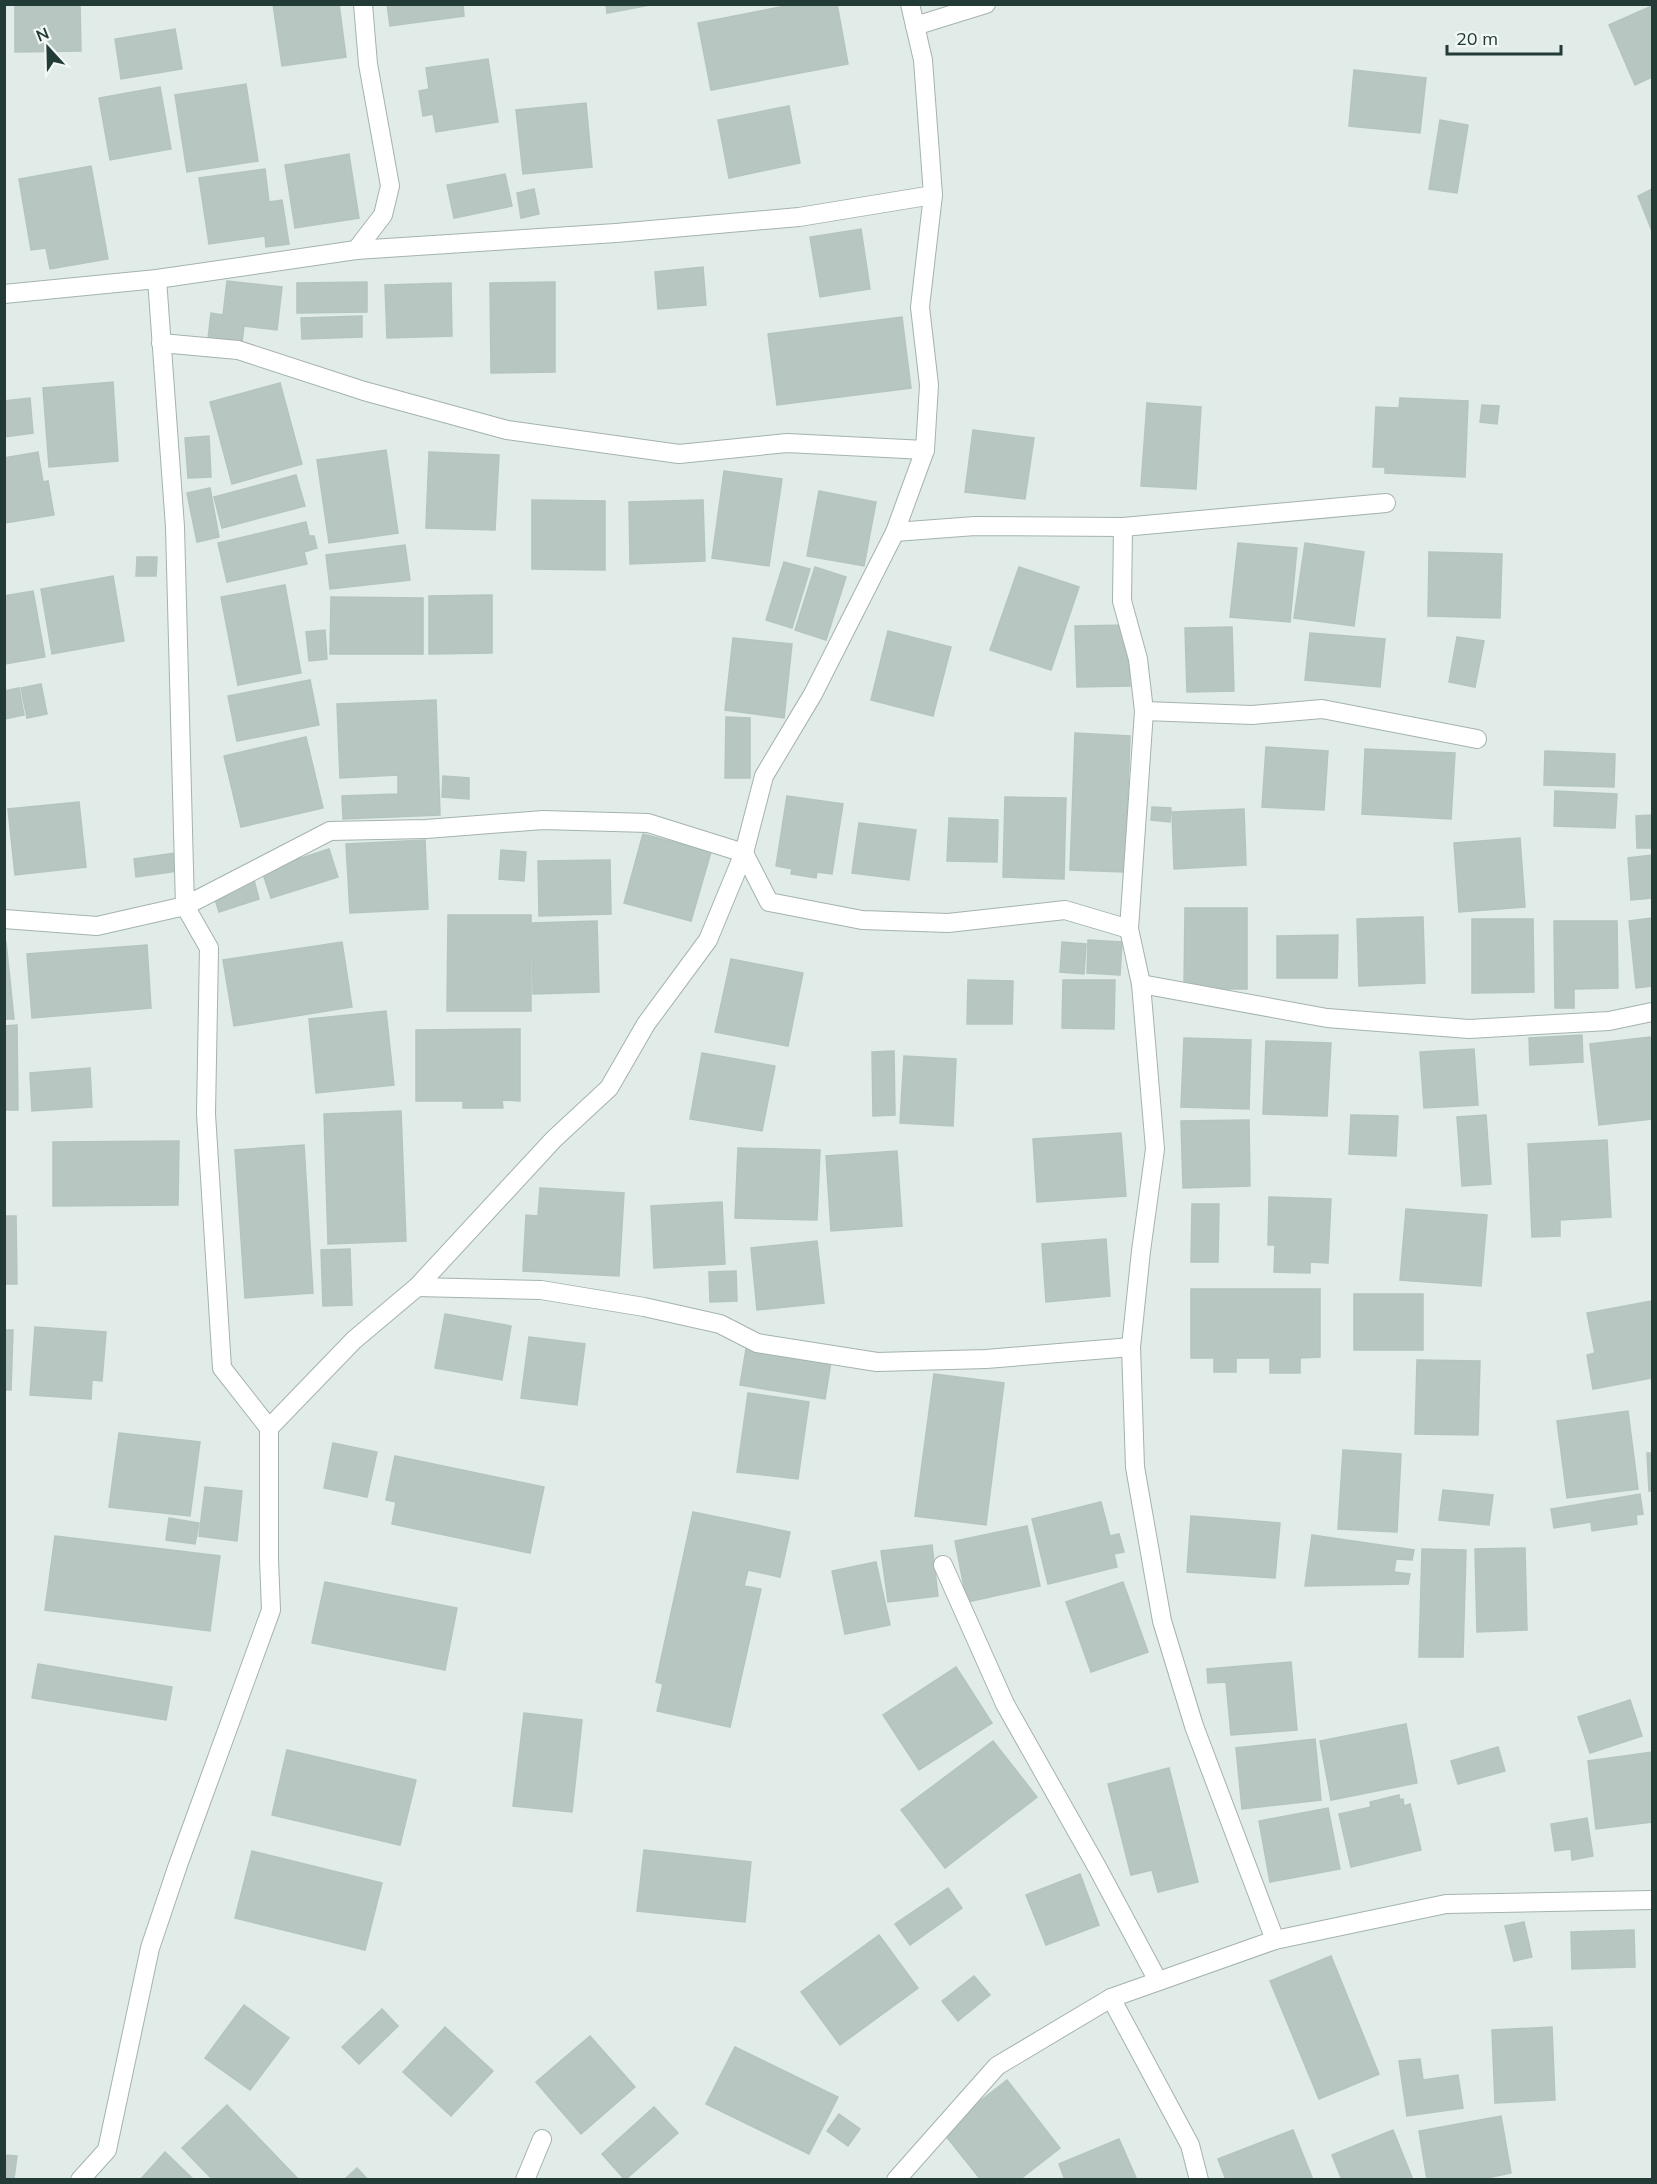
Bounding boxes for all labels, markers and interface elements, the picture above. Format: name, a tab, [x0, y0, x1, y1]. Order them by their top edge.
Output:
north arrow	[18, 18, 78, 78]
scale bar	[1447, 18, 1561, 56]
text: N	[33, 23, 52, 46]
text: 20 m	[1456, 27, 1498, 50]

